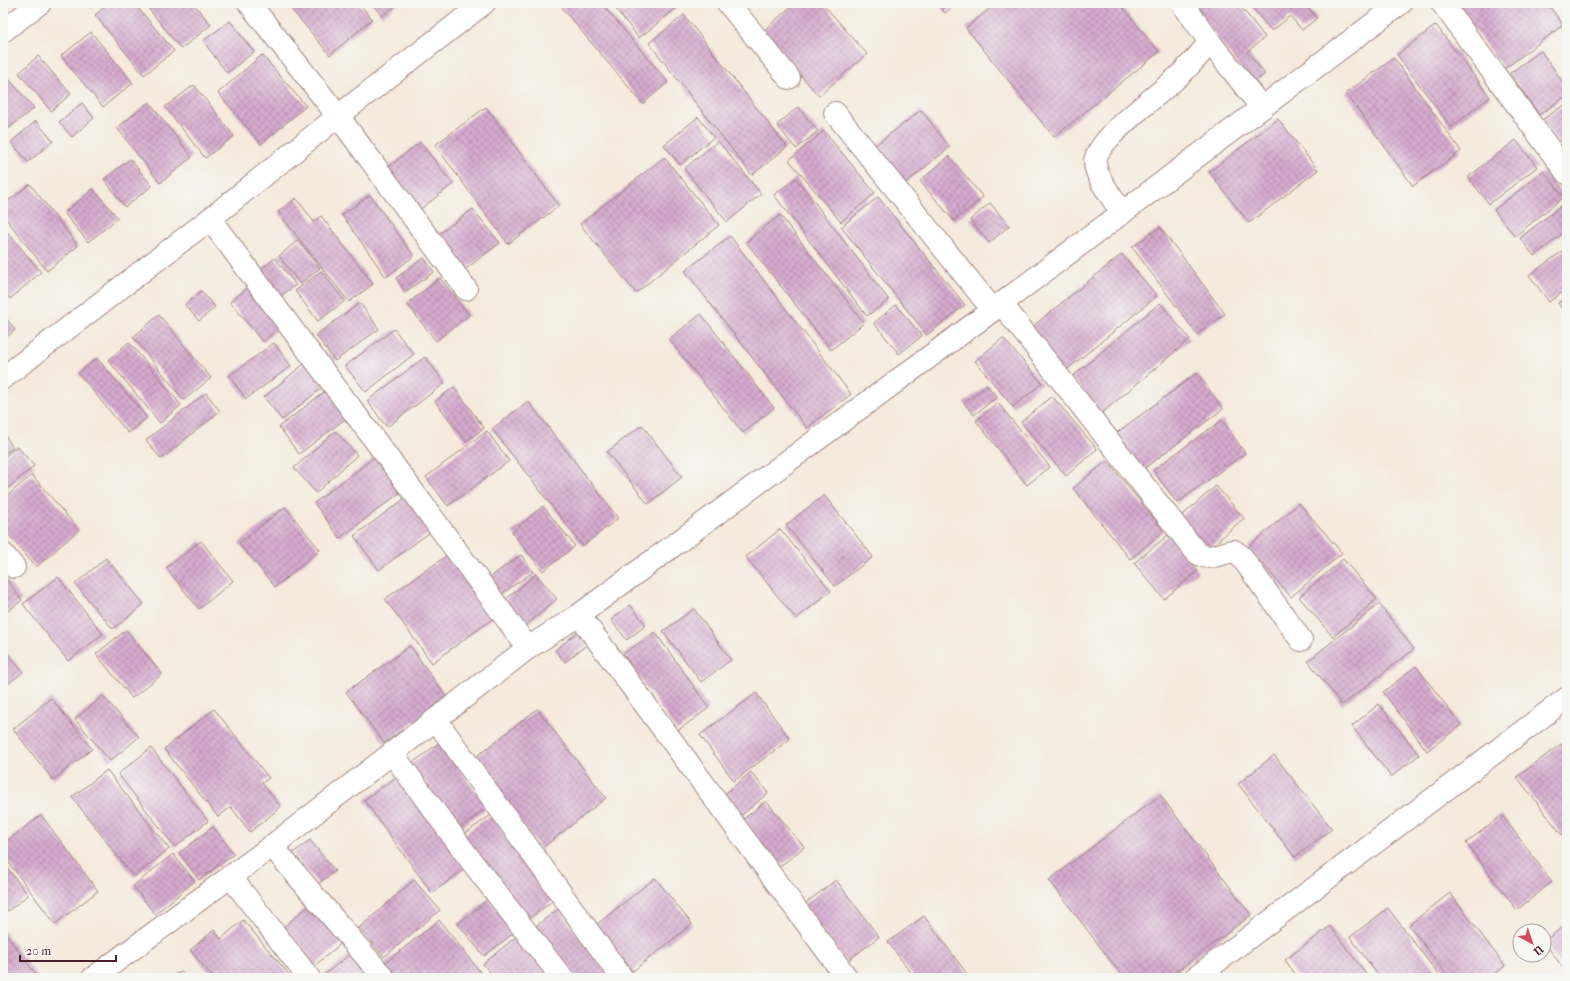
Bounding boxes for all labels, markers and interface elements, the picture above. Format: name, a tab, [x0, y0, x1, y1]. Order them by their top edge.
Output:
north arrow	[1512, 923, 1552, 963]
scale bar	[20, 937, 116, 963]
text: U	[1530, 942, 1546, 958]
text: 20 m	[26, 944, 51, 958]

